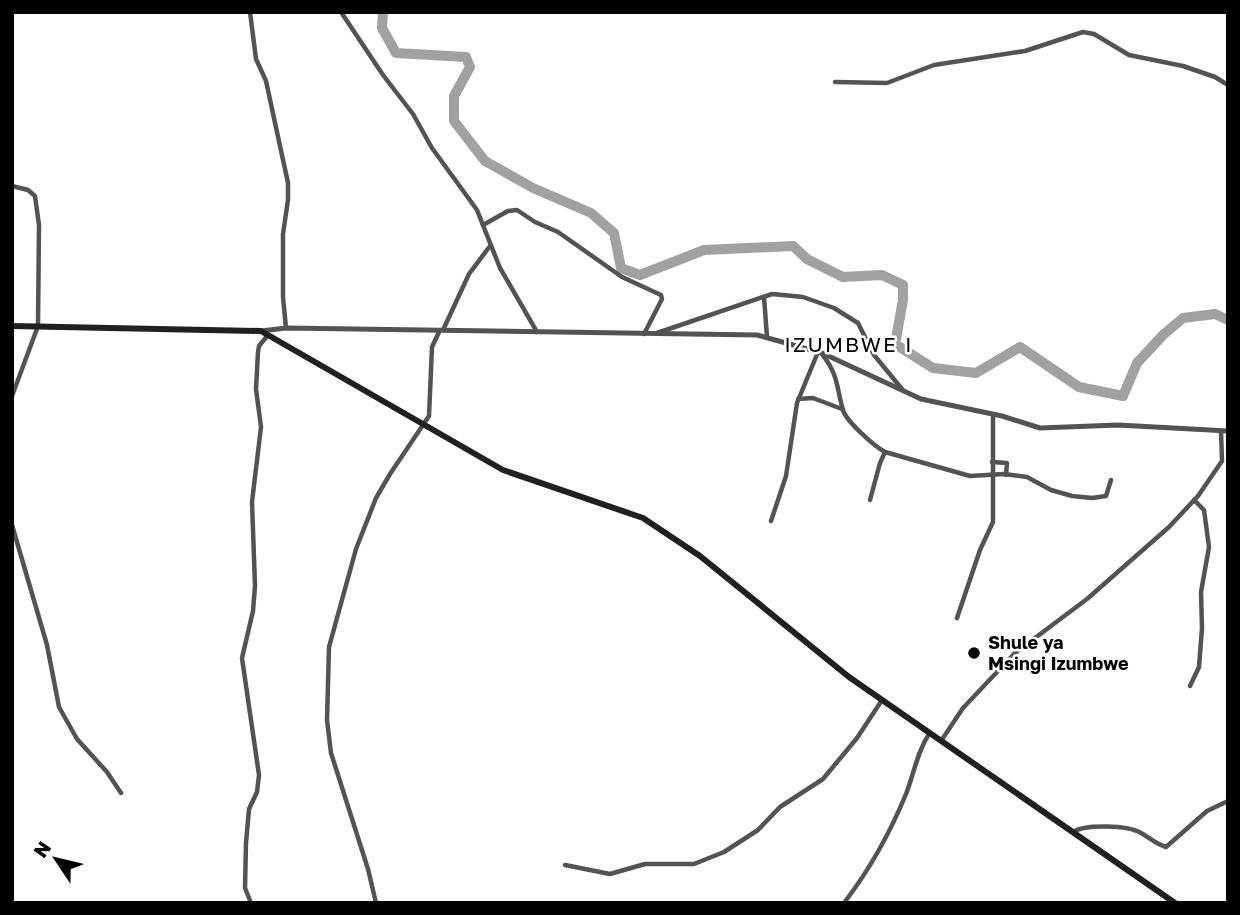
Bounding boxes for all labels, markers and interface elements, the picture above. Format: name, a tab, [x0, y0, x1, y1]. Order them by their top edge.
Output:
district label: IZUMBWE I	[784, 331, 914, 357]
place label: Shule ya Msingi Izumbwe	[988, 631, 1129, 674]
marker: Shule ya Msingi Izumbwe	[966, 645, 982, 661]
north arrow	[21, 824, 91, 894]
text: N	[28, 836, 55, 861]

